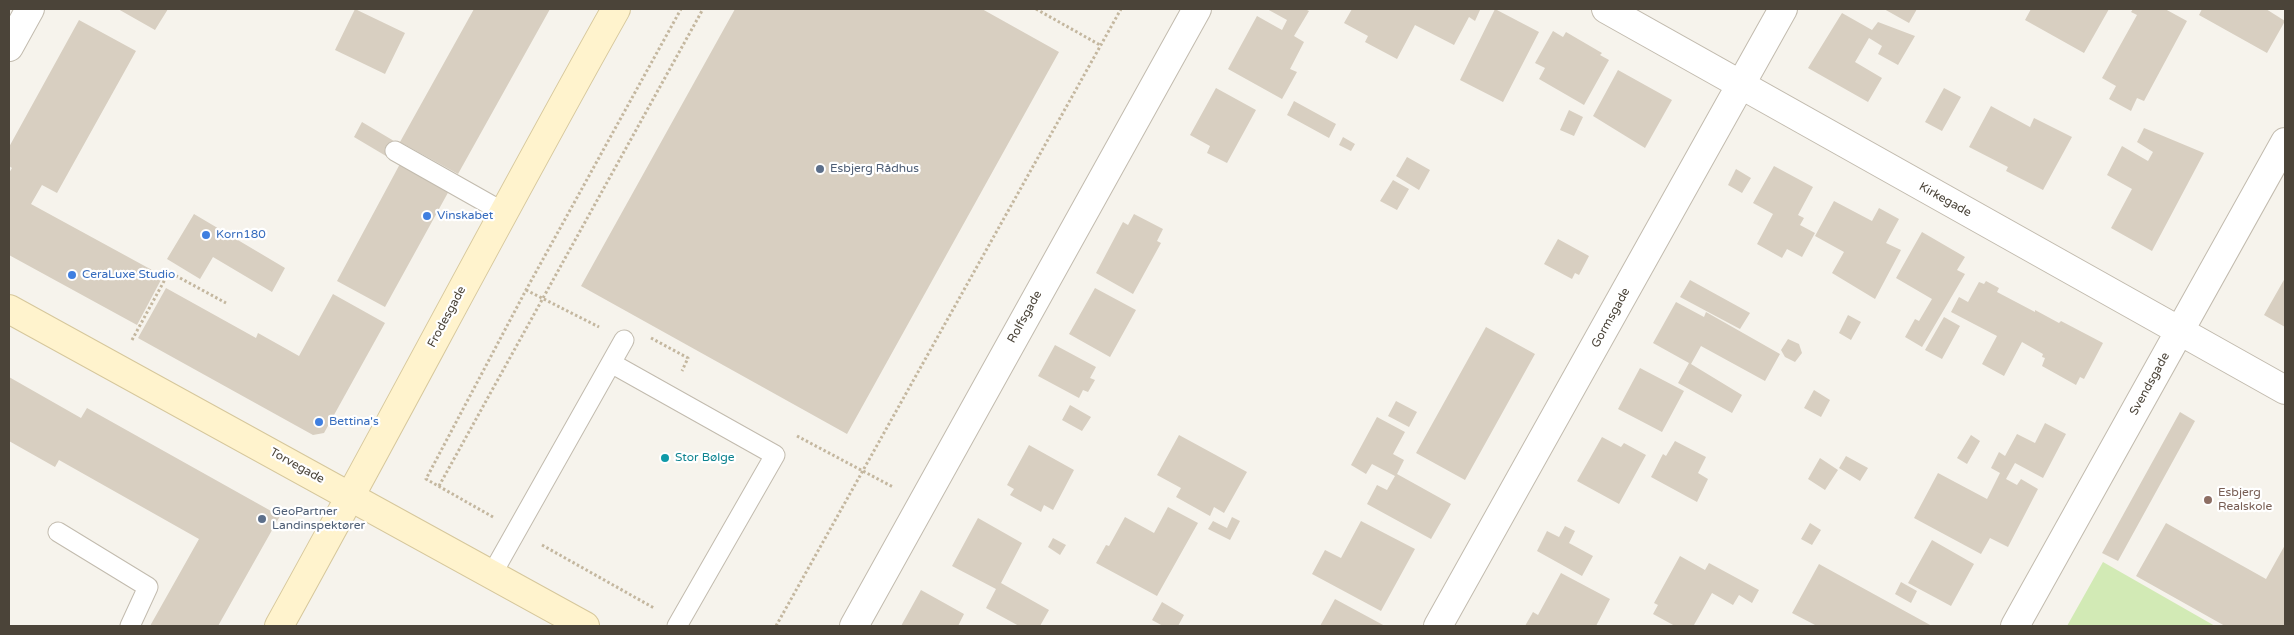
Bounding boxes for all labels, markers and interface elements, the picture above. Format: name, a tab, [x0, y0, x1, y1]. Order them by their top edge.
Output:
place label: Esbjerg Rådhus	[830, 162, 919, 176]
marker: Esbjerg Rådhus	[814, 163, 826, 175]
street label: Kirkegade	[1916, 180, 1974, 220]
place label: Vinskabet	[437, 209, 493, 223]
marker: Vinskabet	[421, 210, 433, 222]
place label: Korn180	[216, 228, 266, 242]
marker: Korn180	[200, 229, 212, 241]
place label: CeraLuxe Studio	[82, 268, 175, 282]
marker: CeraLuxe Studio	[66, 269, 78, 281]
street label: Frodesgade	[425, 284, 469, 350]
street label: Gormsgade	[1589, 285, 1633, 351]
street label: Rolfsgade	[1005, 288, 1045, 346]
street label: Svendsgade	[2127, 350, 2173, 418]
place label: Bettina's	[329, 415, 379, 429]
marker: Bettina's	[313, 416, 325, 428]
street label: Torvegade	[267, 445, 327, 487]
place label: Stor Bølge	[675, 451, 735, 465]
marker: Stor Bølge	[659, 452, 671, 464]
place label: Esbjerg Realskole	[2218, 486, 2272, 514]
marker: Esbjerg Realskole	[2202, 494, 2214, 506]
place label: GeoPartner Landinspektører	[272, 505, 365, 533]
marker: GeoPartner Landinspektører	[256, 513, 268, 525]

